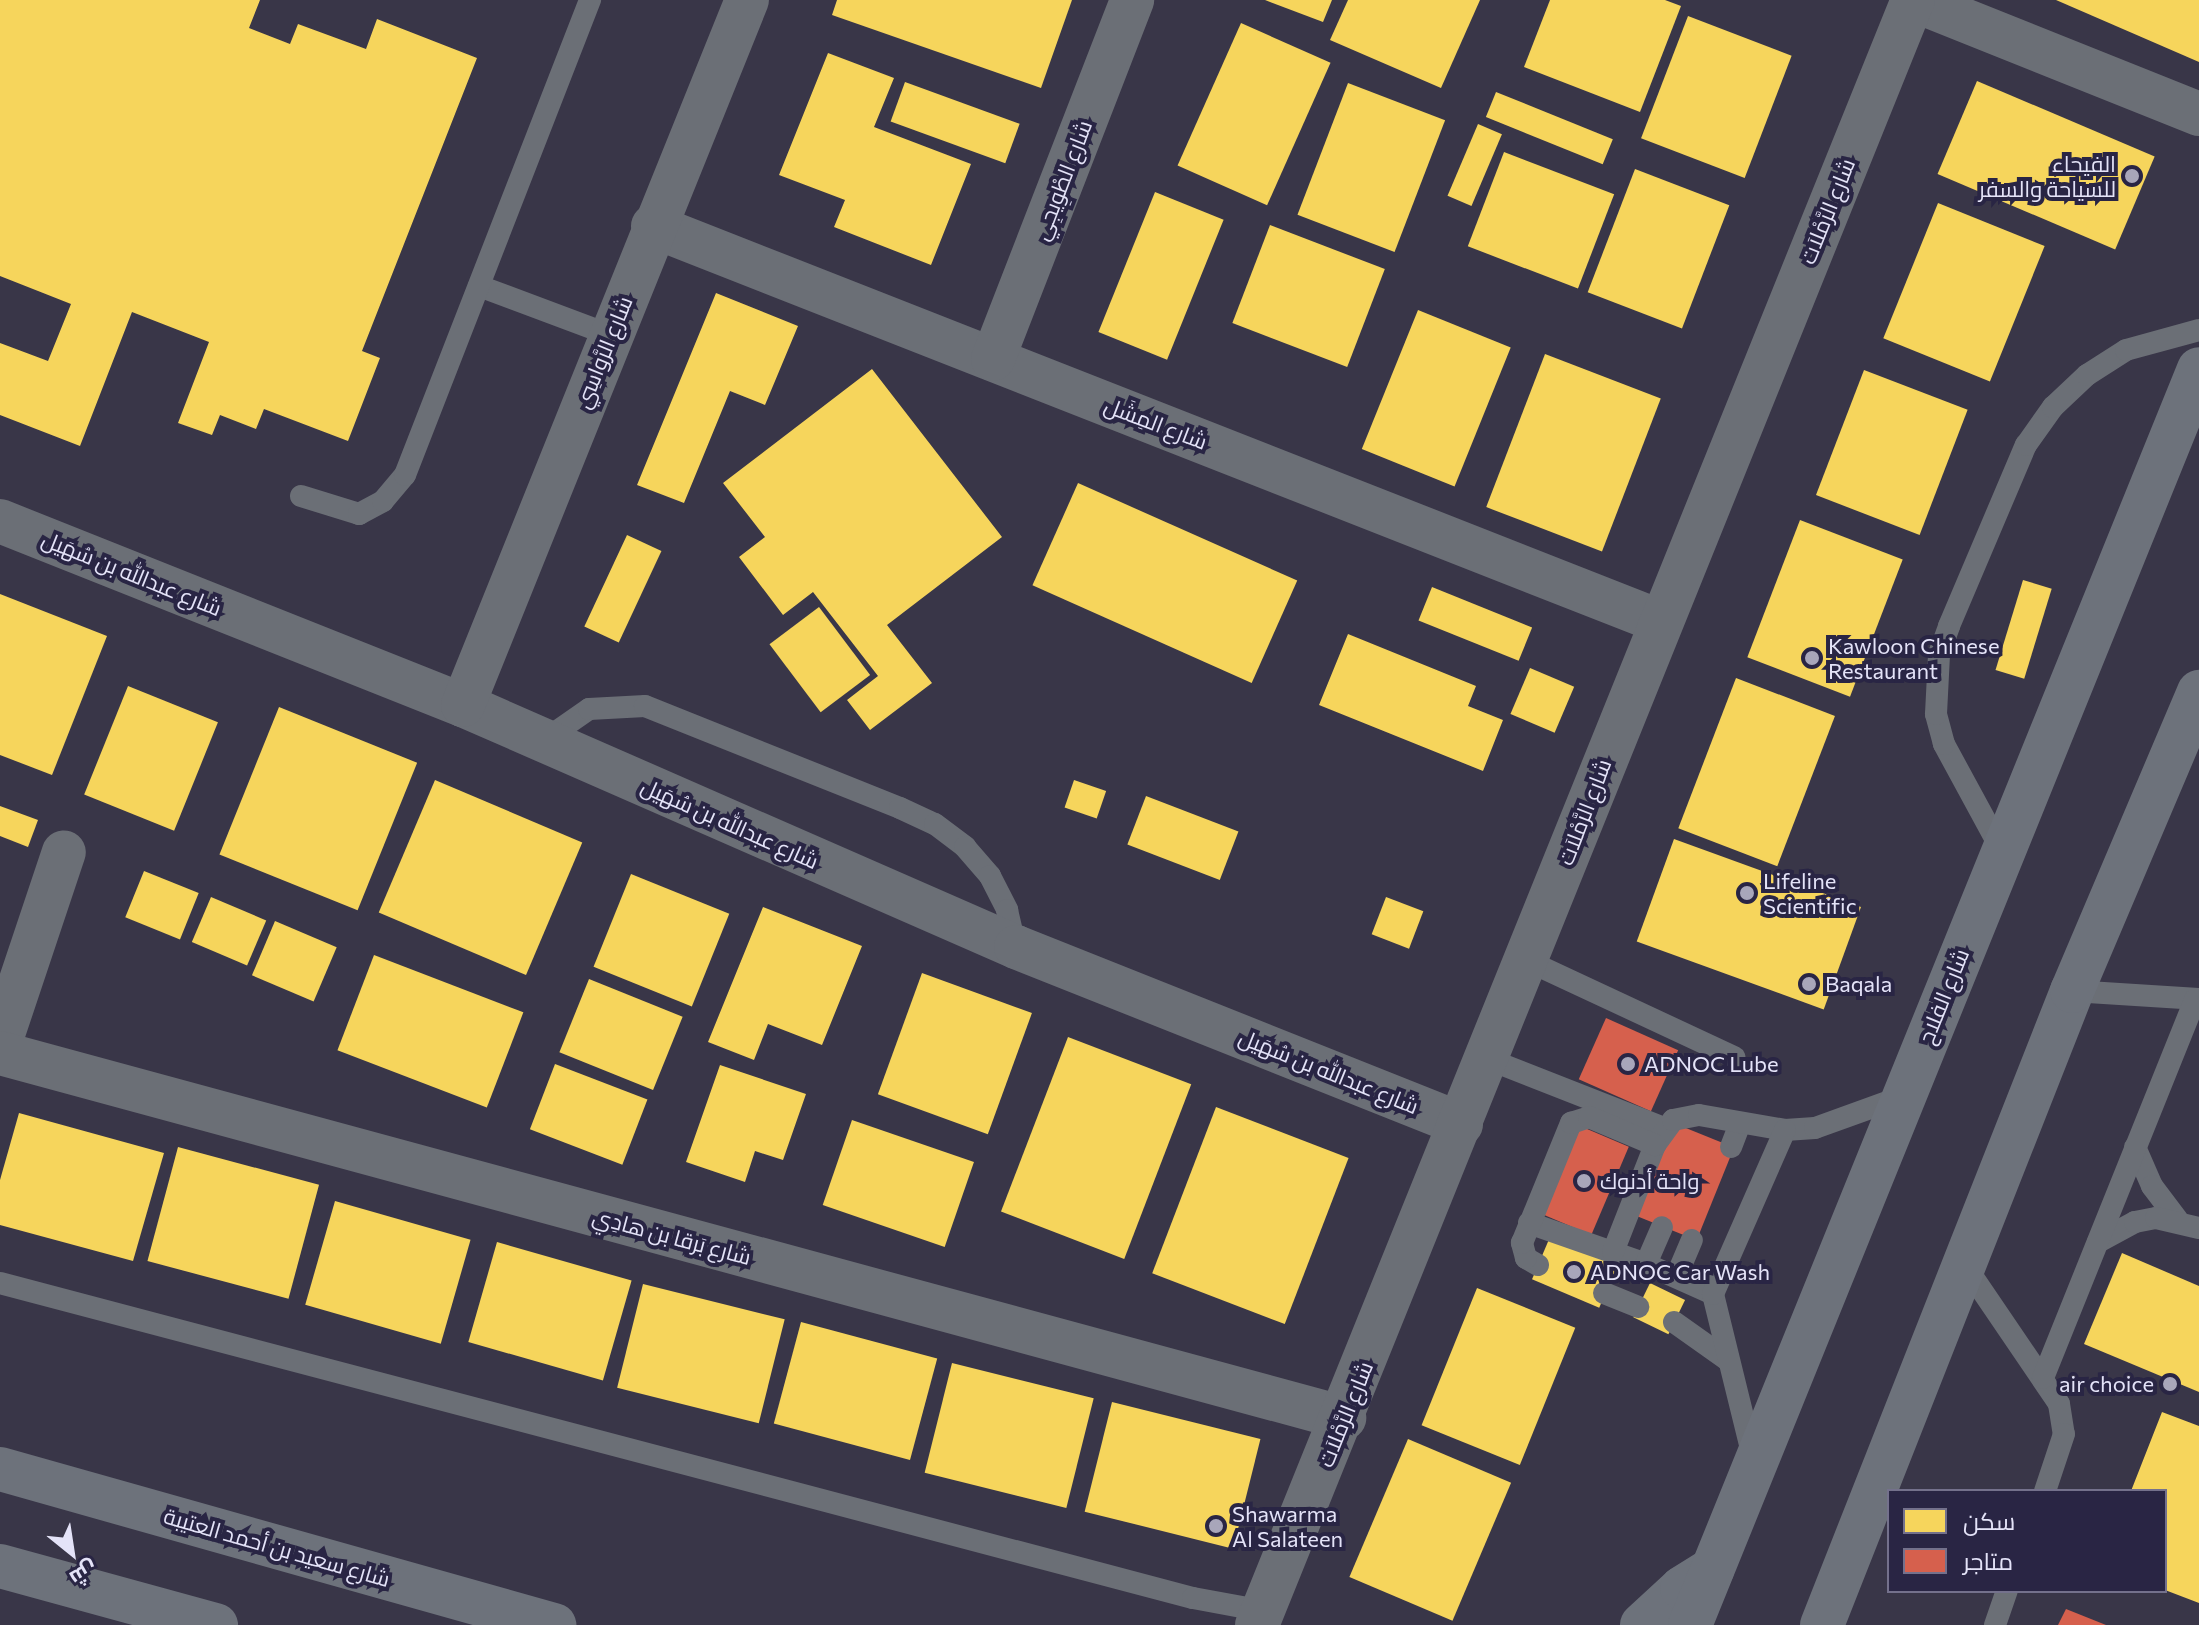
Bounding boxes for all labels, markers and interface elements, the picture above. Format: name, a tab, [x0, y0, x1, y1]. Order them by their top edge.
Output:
street label: شارع الطْوِيجِي	[1027, 116, 1097, 244]
place label: الفيحاء للسياحة والسفر	[1979, 150, 2116, 202]
street label: شارع الرَّمْلاَت	[1794, 154, 1860, 268]
marker: الفيحاء للسياحة والسفر	[2123, 167, 2141, 185]
street label: شارع الرَّواسِي	[569, 292, 637, 412]
street label: شارع المِشَل	[1101, 391, 1211, 455]
street label: شارع عبدالله بن سُهَيل	[38, 525, 226, 621]
place label: Kawloon Chinese Restaurant	[1828, 632, 1999, 684]
marker: Kawloon Chinese Restaurant	[1803, 649, 1821, 667]
street label: شارع الرَّمْلاَت	[1552, 755, 1616, 869]
street label: شارع عبدالله بن سُهَيل	[637, 772, 823, 874]
place label: Lifeline Scientific	[1763, 867, 1857, 918]
marker: Lifeline Scientific	[1738, 884, 1756, 902]
street label: شارع الفلاح	[1912, 945, 1974, 1047]
place label: Baqala	[1825, 971, 1892, 997]
marker: Baqala	[1800, 975, 1818, 993]
street label: شارع عبدالله بن سُهَيل	[1235, 1023, 1423, 1119]
place label: ADNOC Lube	[1644, 1051, 1779, 1077]
marker: ADNOC Lube	[1619, 1055, 1637, 1073]
place label: واحة أدنوك	[1600, 1168, 1699, 1194]
marker: واحة أدنوك	[1575, 1172, 1593, 1190]
street label: شارع بَرقا بن هادِي	[590, 1202, 754, 1270]
place label: ADNOC Car Wash	[1590, 1259, 1770, 1285]
marker: ADNOC Car Wash	[1565, 1263, 1583, 1281]
street label: شارع الرَّمْلاَت	[1312, 1357, 1378, 1471]
place label: air choice	[2059, 1371, 2154, 1397]
marker: air choice	[2161, 1375, 2179, 1393]
legend	[1887, 1489, 2167, 1593]
place label: Shawarma Al Salateen	[1232, 1500, 1343, 1552]
street label: شارع سعيد بن أحمد العتيبة	[161, 1502, 393, 1592]
text: سكن	[1963, 1506, 2015, 1535]
north arrow	[32, 1513, 112, 1593]
marker: Shawarma Al Salateen	[1207, 1517, 1225, 1535]
text: متاجر	[1963, 1546, 2013, 1575]
text: ش	[65, 1555, 103, 1593]

